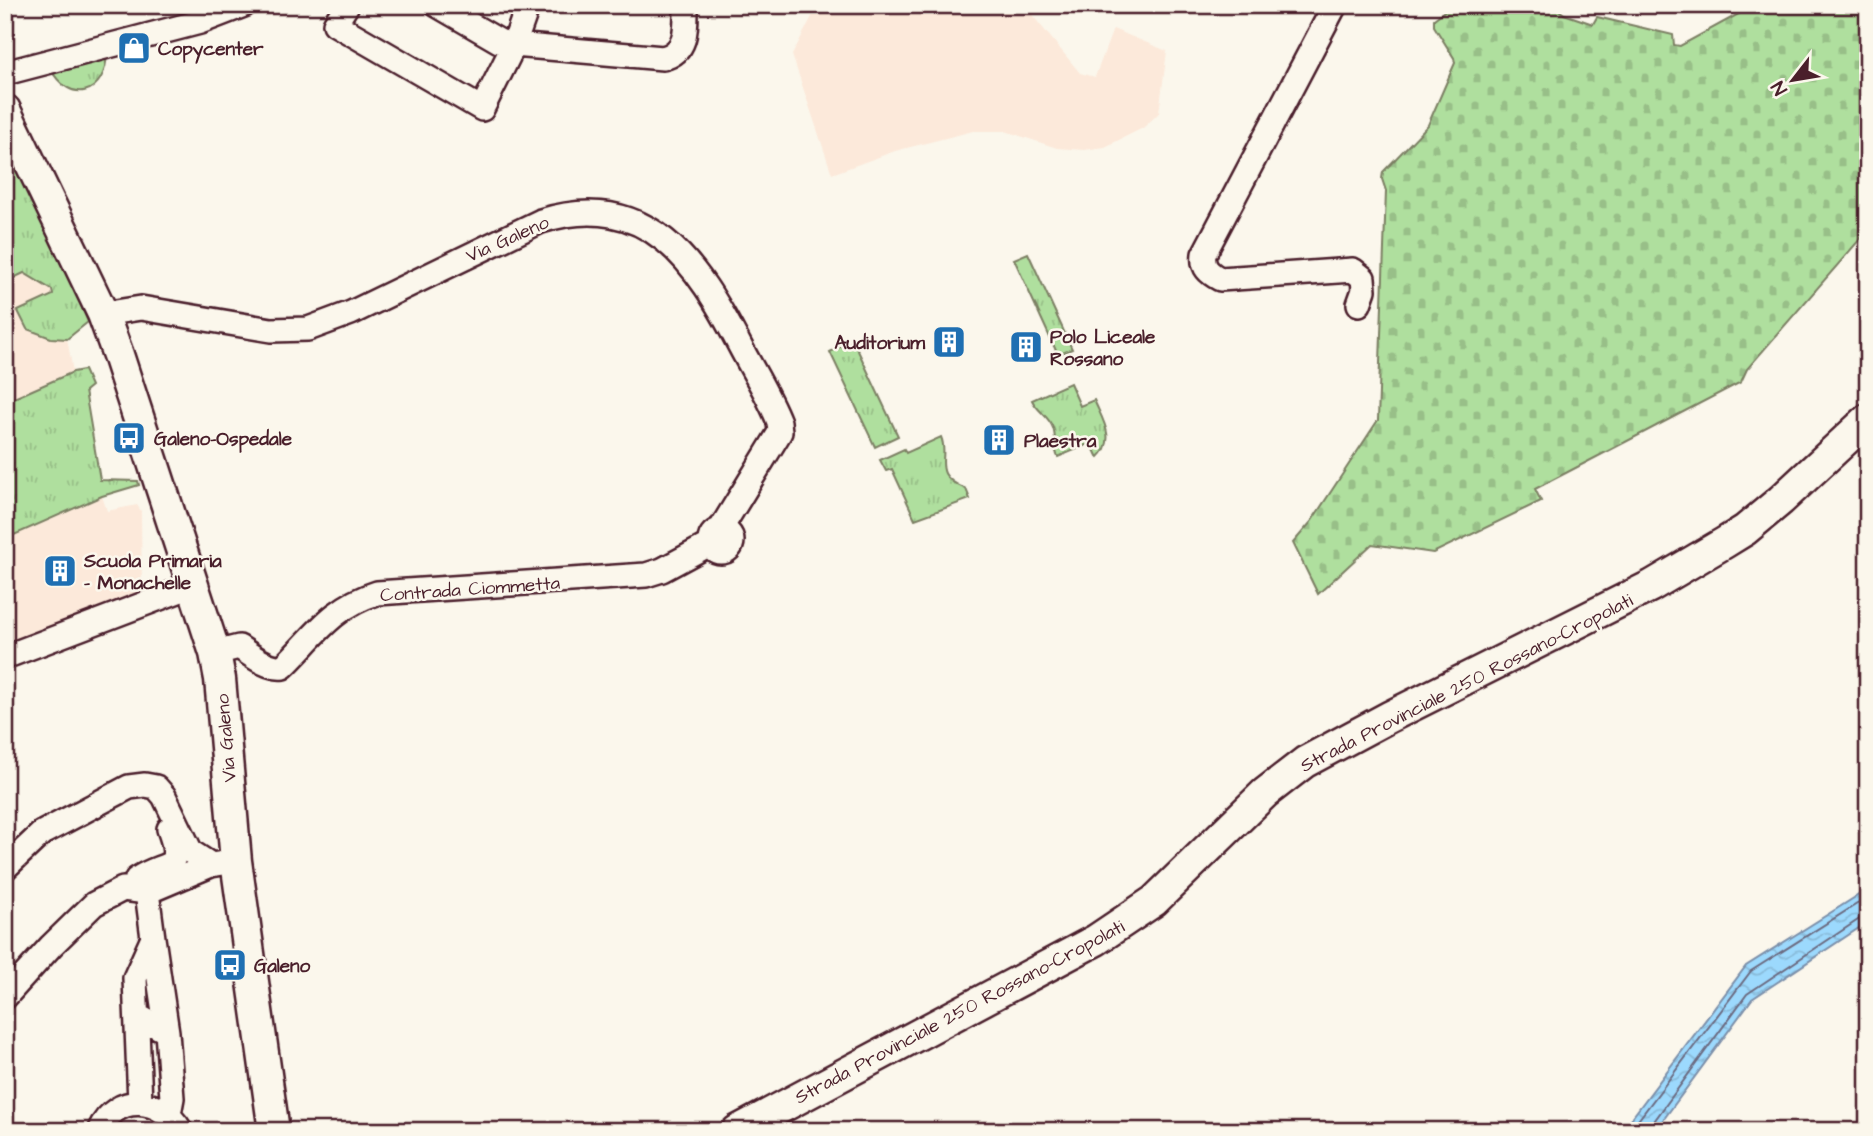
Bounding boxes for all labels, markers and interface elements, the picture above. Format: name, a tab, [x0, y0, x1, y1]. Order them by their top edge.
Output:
shop icon: Copycenter	[115, 29, 153, 67]
place label: Copycenter	[158, 36, 264, 64]
north arrow	[1758, 46, 1828, 116]
text: N	[1765, 76, 1794, 100]
street label: Via Galeno	[462, 209, 554, 270]
building icon: Auditorium	[930, 323, 968, 361]
place label: Polo Liceale Rossano	[1050, 324, 1156, 373]
building icon: Polo Liceale Rossano	[1007, 328, 1045, 366]
place label: Auditorium	[834, 330, 926, 357]
bus stop icon: Galeno-Ospedale	[110, 419, 148, 457]
building icon: Plaestra	[980, 421, 1018, 459]
place label: Galeno-Ospedale	[154, 426, 293, 453]
place label: Plaestra	[1024, 428, 1097, 455]
place label: Scuola Primaria - Monachelle	[83, 548, 222, 597]
building icon: Scuola Primaria - Monachelle	[41, 552, 79, 590]
street label: Contrada Ciommetta	[379, 570, 561, 609]
street label: Strada Provinciale 250 Rossano-Cropolati	[1296, 587, 1638, 779]
street label: Via Galeno	[209, 692, 244, 783]
street label: Strada Provinciale 250 Rossano-Cropolati	[790, 913, 1130, 1111]
bus stop icon: Galeno	[211, 946, 249, 984]
place label: Galeno	[254, 953, 311, 980]

